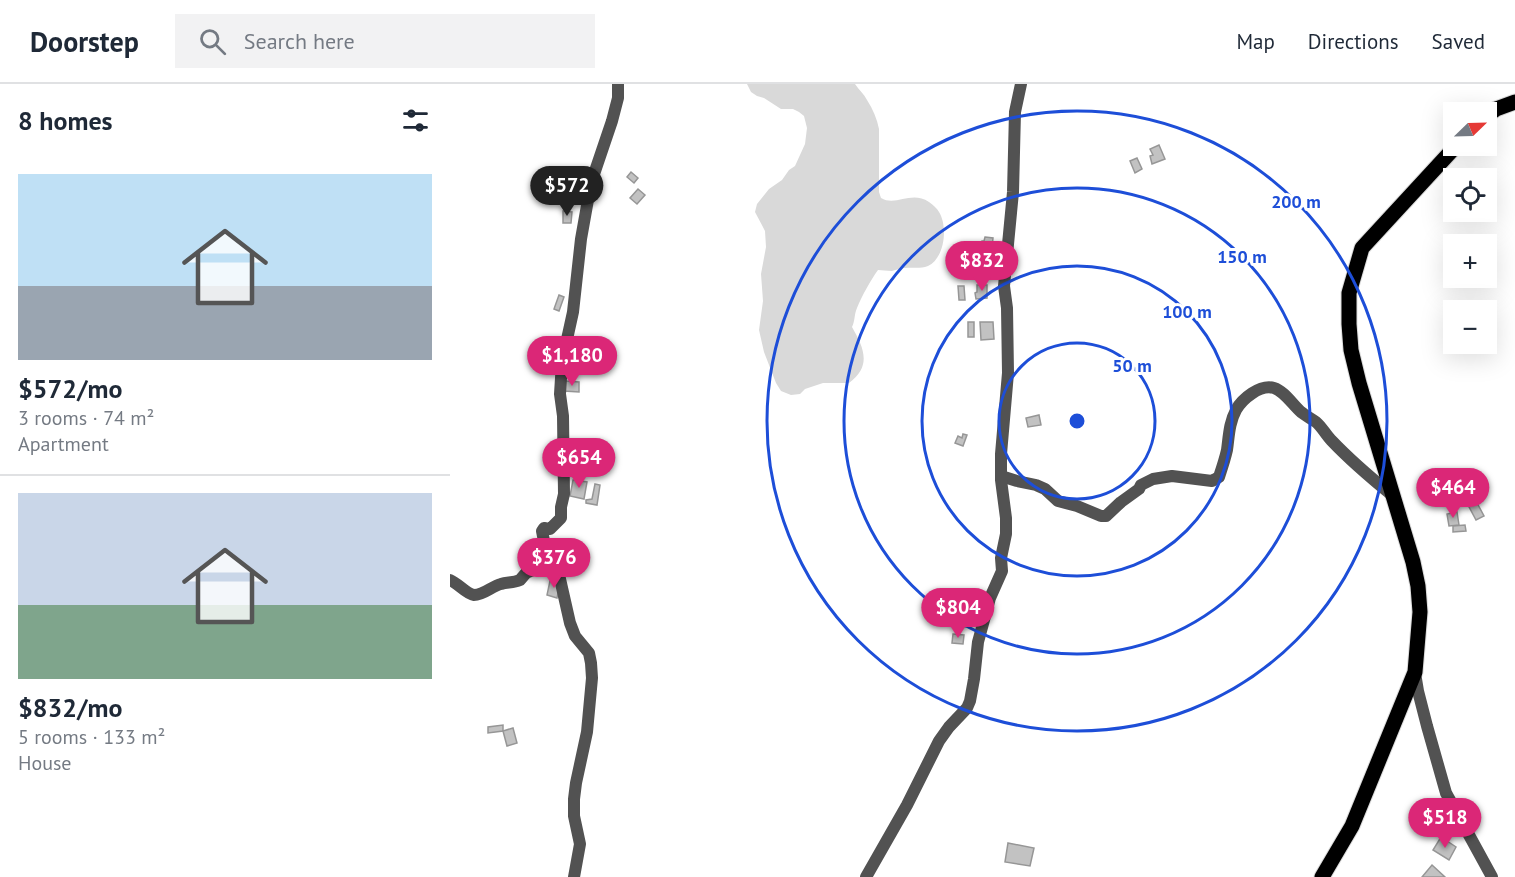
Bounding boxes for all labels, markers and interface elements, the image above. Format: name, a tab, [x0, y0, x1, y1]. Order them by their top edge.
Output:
search box	[175, 14, 595, 68]
text: Doorstep	[30, 23, 139, 60]
icon: search	[196, 25, 229, 58]
text: Search here	[244, 27, 355, 55]
text: Map	[1236, 28, 1275, 55]
text: Directions	[1308, 28, 1399, 55]
text: Saved	[1432, 28, 1485, 55]
north arrow	[1443, 102, 1497, 156]
map controls	[1443, 102, 1497, 354]
text: 8 homes	[18, 104, 113, 137]
icon: filters	[399, 104, 432, 137]
pin: $572	[531, 166, 603, 217]
button: locate	[1443, 168, 1497, 222]
text: $572	[544, 172, 590, 198]
text: 200 m	[1271, 190, 1321, 213]
icon: home	[171, 213, 279, 321]
button: +	[1443, 234, 1497, 288]
pin: $832	[946, 241, 1018, 292]
text: 150 m	[1217, 245, 1267, 268]
text: $832	[959, 247, 1005, 273]
text: 100 m	[1162, 300, 1212, 323]
button: −	[1443, 300, 1497, 354]
pin: $1,180	[523, 336, 621, 387]
text: $1,180	[541, 342, 603, 368]
text: 50 m	[1112, 354, 1152, 377]
text: $572/mo	[18, 372, 122, 405]
text: 3 rooms · 74 m²	[18, 405, 154, 431]
centre of rings	[1067, 411, 1087, 431]
text: Apartment	[18, 431, 109, 457]
pin: $654	[543, 438, 615, 489]
text: $654	[556, 444, 602, 470]
pin: $464	[1417, 468, 1489, 519]
text: $464	[1430, 474, 1476, 500]
icon: home	[171, 532, 279, 640]
pin: $376	[518, 538, 590, 589]
text: $376	[531, 544, 577, 570]
pin: $804	[922, 588, 994, 639]
text: $804	[935, 594, 981, 620]
text: $832/mo	[18, 691, 122, 724]
text: 5 rooms · 133 m²	[18, 724, 165, 750]
text: House	[18, 750, 72, 776]
pin: $518	[1409, 798, 1481, 849]
text: $518	[1422, 804, 1468, 830]

